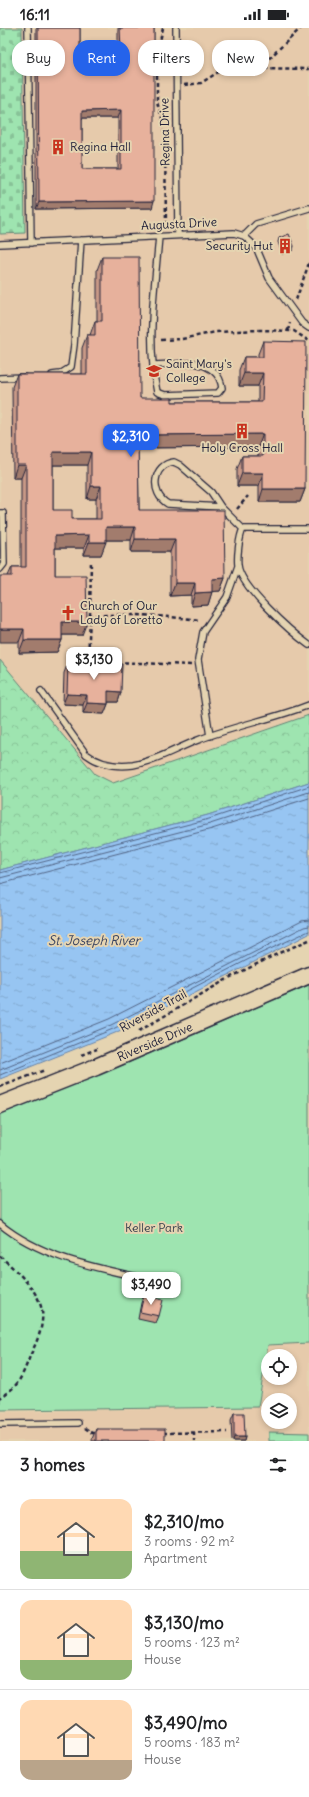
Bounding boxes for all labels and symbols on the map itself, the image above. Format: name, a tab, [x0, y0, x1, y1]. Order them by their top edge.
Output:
street label: Regina Drive	[156, 98, 173, 166]
building icon: Regina Hall	[49, 138, 67, 156]
place label: Regina Hall	[70, 139, 131, 154]
street label: Augusta Drive	[141, 214, 217, 233]
building icon: Security Hut	[276, 237, 294, 255]
place label: Security Hut	[206, 238, 273, 253]
place label: Saint Mary's College	[166, 356, 232, 385]
school or university icon: Saint Mary's College	[145, 362, 163, 380]
building icon: Holy Cross Hall	[233, 422, 251, 440]
pin: $2,310	[98, 424, 164, 458]
place label: Holy Cross Hall	[201, 440, 283, 455]
place label: Church of Our Lady of Loretto	[80, 598, 163, 627]
church icon: Church of Our Lady of Loretto	[59, 604, 77, 622]
pin: $3,130	[61, 647, 127, 681]
water label: St. Joseph River	[48, 932, 142, 949]
street label: Riverside Trail	[117, 986, 189, 1035]
street label: Riverside Drive	[115, 1019, 195, 1064]
park label: Keller Park	[125, 1220, 183, 1235]
pin: $3,490	[118, 1272, 184, 1306]

